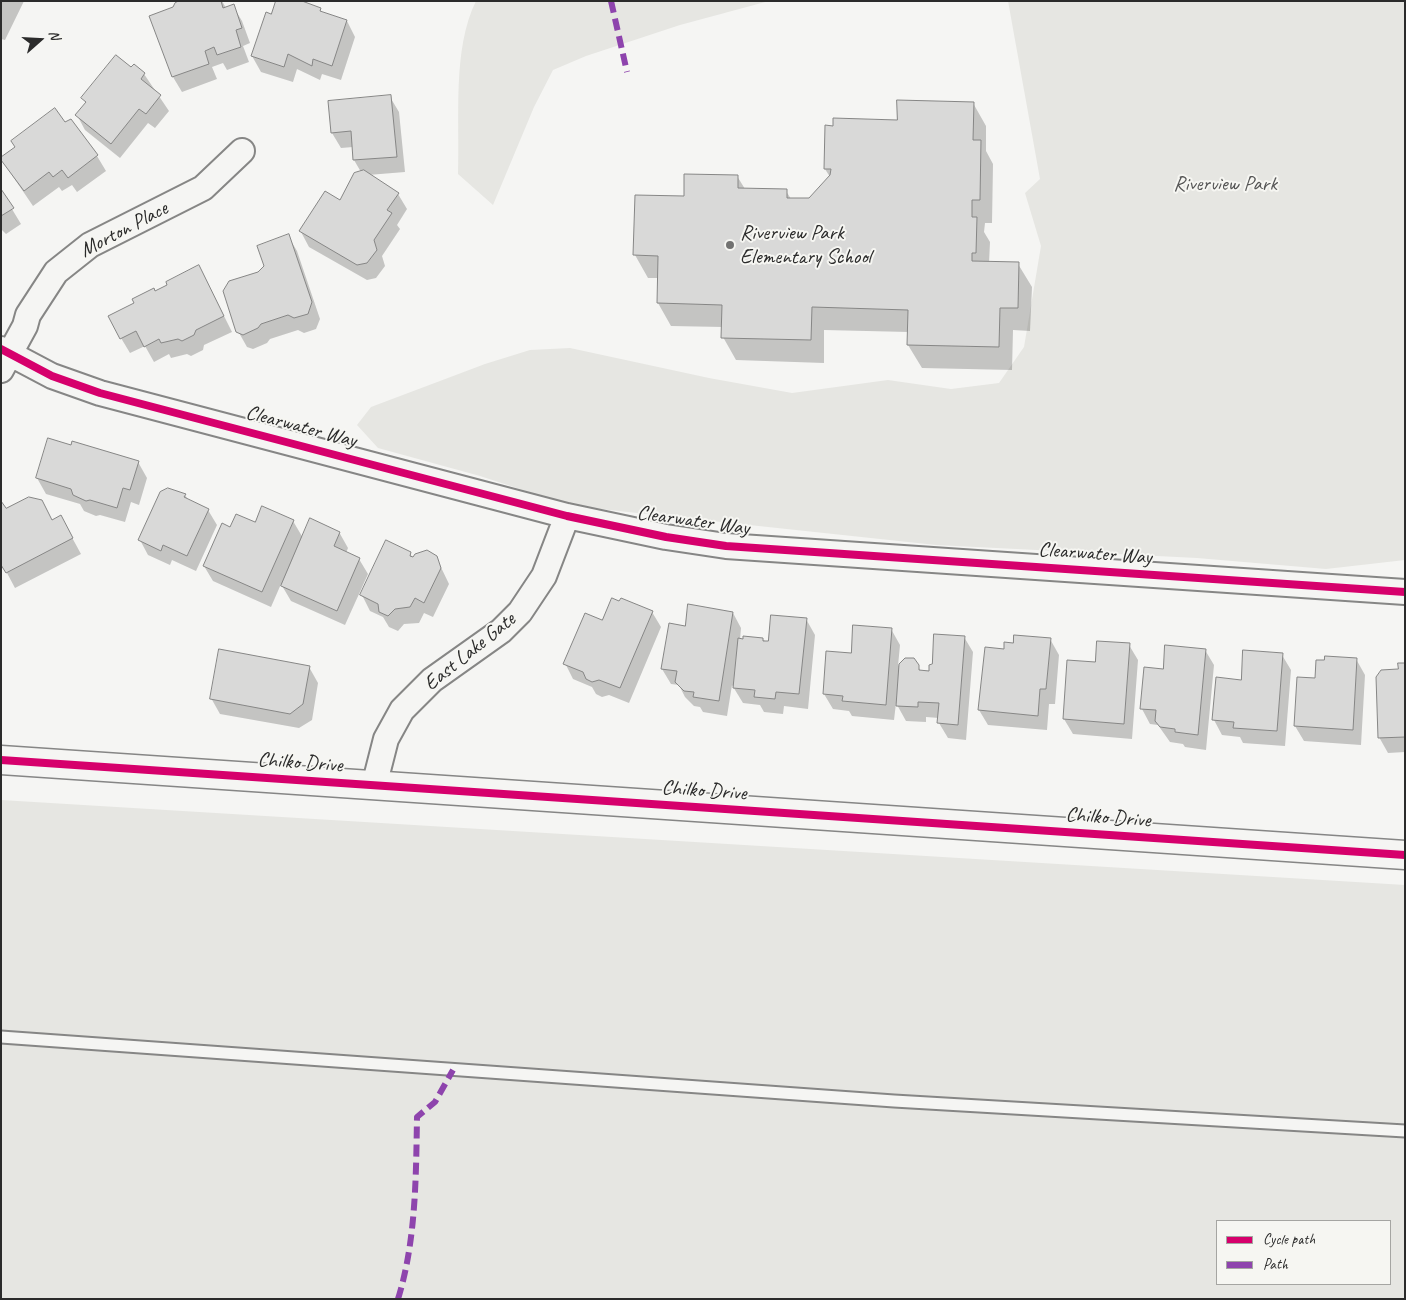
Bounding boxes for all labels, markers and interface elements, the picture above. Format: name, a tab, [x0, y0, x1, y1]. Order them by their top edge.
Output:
north arrow	[15, 15, 65, 65]
text: N	[45, 28, 64, 42]
park label: Riverview Park	[1173, 171, 1277, 197]
street label: Morton Place	[76, 196, 172, 264]
place label: Riverview Park Elementary School	[740, 220, 871, 270]
marker: Riverview Park Elementary School	[724, 239, 736, 251]
street label: Clearwater Way	[243, 400, 359, 454]
street label: Clearwater Way	[635, 501, 751, 541]
street label: Clearwater Way	[1038, 537, 1152, 571]
street label: East Lake Gate	[419, 607, 521, 697]
street label: Chilko Drive	[257, 747, 343, 779]
street label: Chilko Drive	[661, 775, 747, 807]
street label: Chilko Drive	[1065, 802, 1151, 834]
legend	[1216, 1220, 1391, 1285]
text: Cycle path	[1263, 1230, 1315, 1249]
text: Path	[1263, 1255, 1288, 1274]

